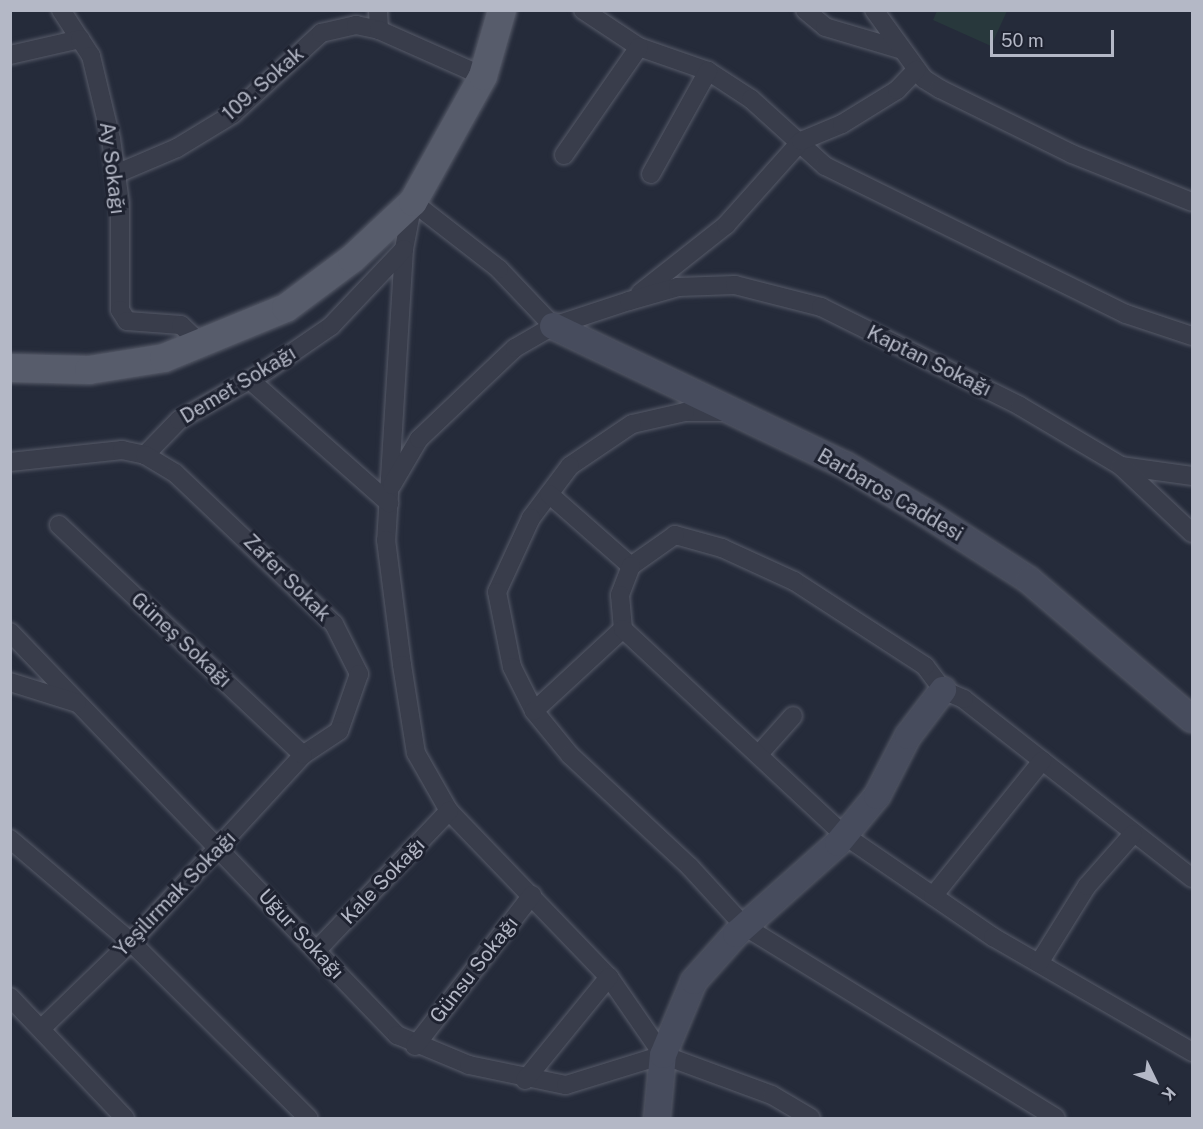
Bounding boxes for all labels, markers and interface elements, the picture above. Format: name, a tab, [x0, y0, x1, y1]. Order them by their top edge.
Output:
scale bar	[993, 18, 1118, 56]
text: 50 m	[1001, 30, 1044, 51]
street label: 109. Sokak	[217, 42, 309, 126]
street label: Ay Sokağı	[94, 121, 130, 215]
street label: Kaptan Sokağı	[863, 321, 995, 401]
street label: Demet Sokağı	[176, 341, 300, 429]
street label: Barbaros Caddesi	[813, 444, 967, 546]
street label: Zafer Sokak	[238, 529, 336, 627]
street label: Güneş Sokağı	[126, 588, 236, 692]
street label: Yeşilırmak Sokağı	[109, 826, 241, 962]
street label: Kale Sokağı	[336, 833, 430, 929]
street label: Uğur Sokağı	[253, 884, 349, 984]
street label: Günsu Sokağı	[425, 912, 523, 1028]
north arrow	[1125, 1051, 1185, 1111]
text: K	[1158, 1083, 1179, 1104]

